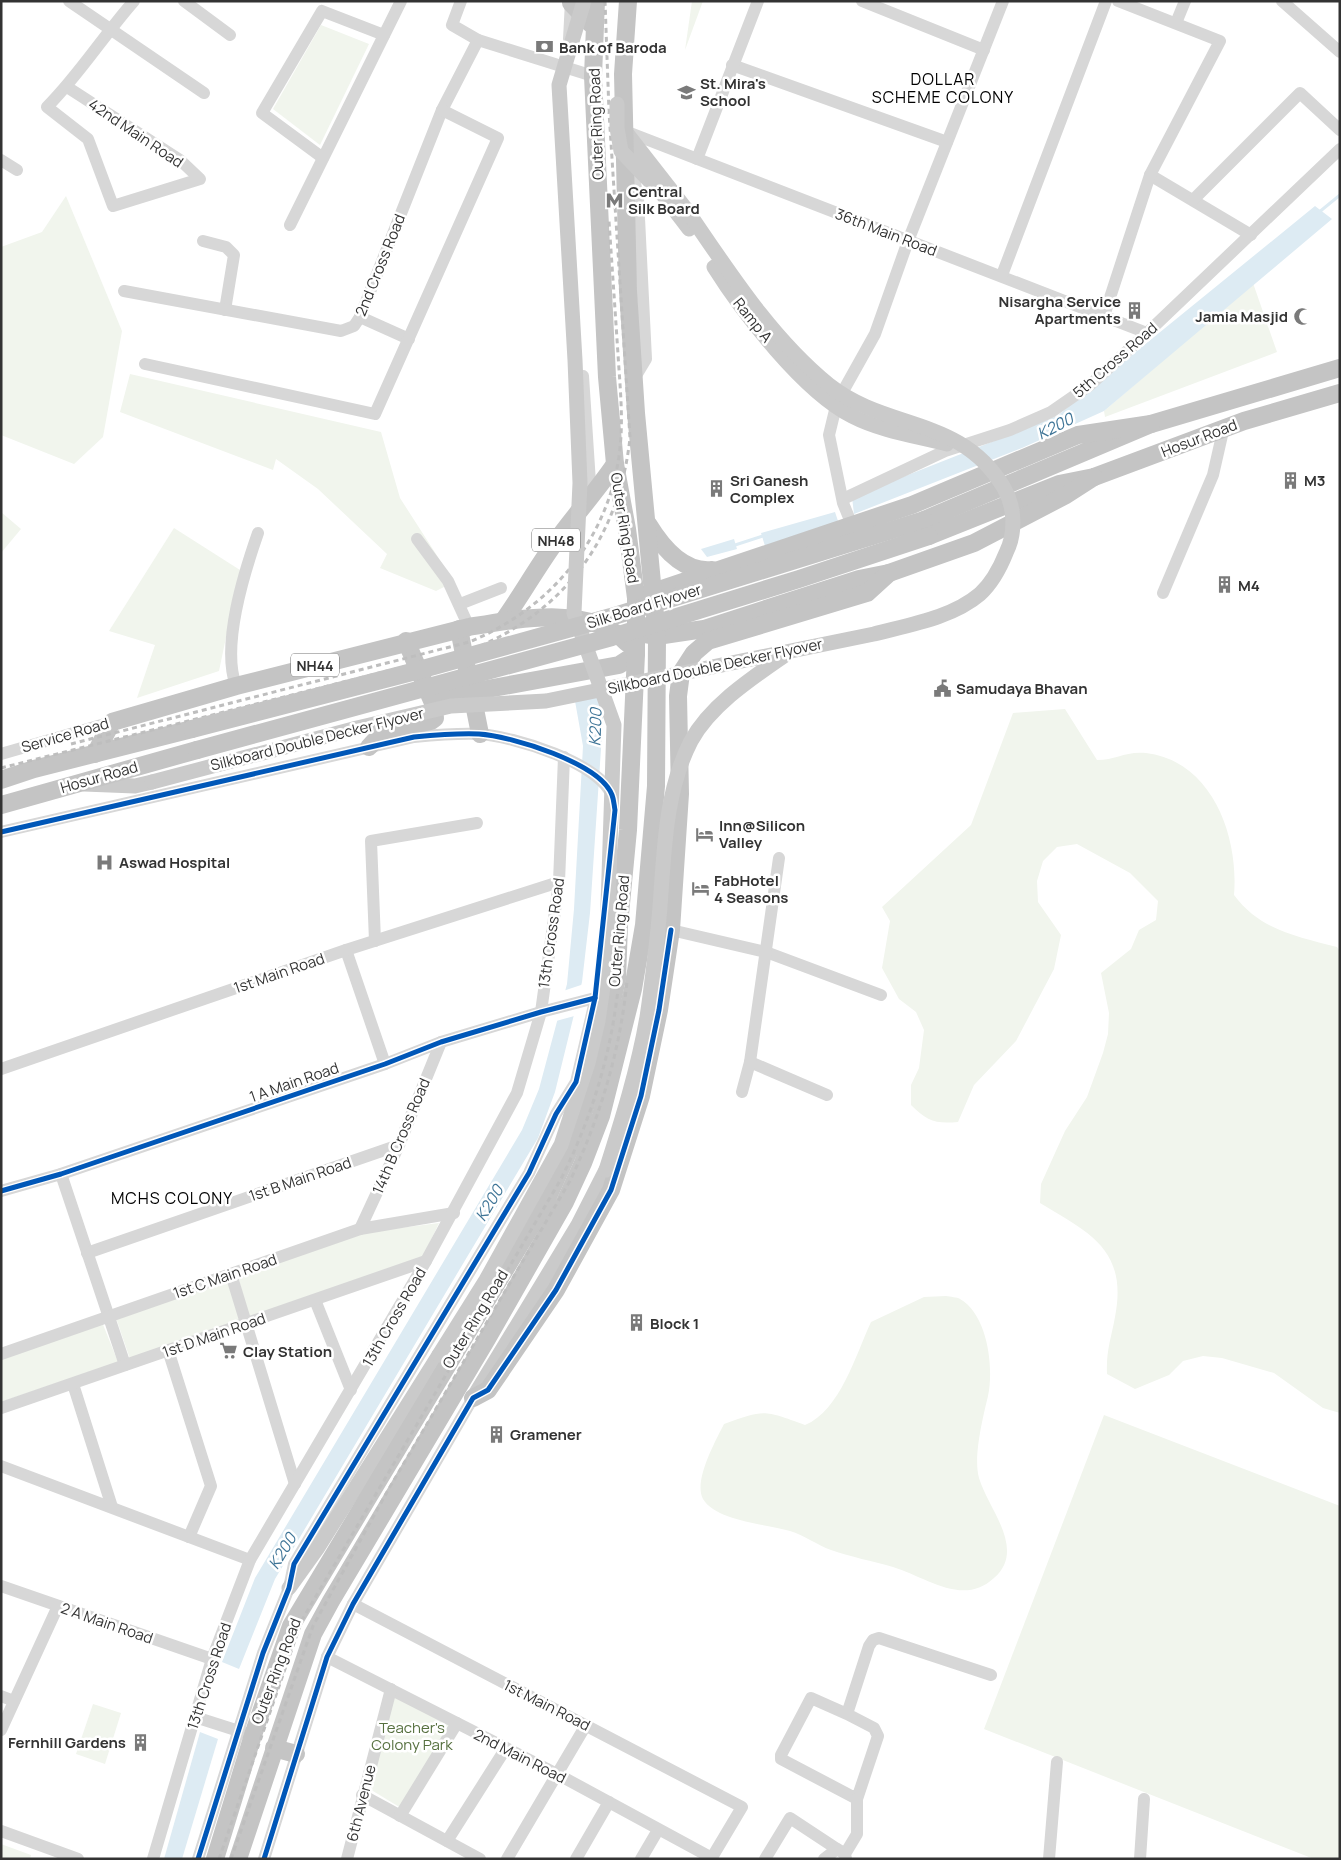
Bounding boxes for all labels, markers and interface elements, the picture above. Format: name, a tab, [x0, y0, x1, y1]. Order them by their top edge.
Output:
bank icon: Bank of Baroda	[535, 37, 555, 57]
place label: Bank of Baroda	[559, 37, 667, 58]
street label: Outer Ring Road	[584, 68, 608, 180]
district label: DOLLAR SCHEME COLONY	[872, 68, 1014, 108]
place label: St. Mira's School	[700, 73, 766, 111]
school or university icon: St. Mira's School	[676, 82, 696, 102]
street label: 42nd Main Road	[85, 94, 187, 172]
place label: Central Silk Board	[628, 181, 700, 219]
metro station icon: Central Silk Board	[604, 190, 624, 210]
street label: 36th Main Road	[832, 203, 940, 261]
street label: 2nd Cross Road	[350, 211, 410, 319]
place label: Nisargha Service Apartments	[998, 291, 1121, 329]
street label: Ramp A	[729, 293, 778, 347]
building icon: Nisargha Service Apartments	[1125, 300, 1145, 320]
place label: Jamia Masjid	[1195, 306, 1288, 327]
mosque icon: Jamia Masjid	[1292, 306, 1312, 326]
street label: 5th Cross Road	[1068, 317, 1162, 403]
water label: K200	[1033, 407, 1078, 444]
street label: Hosur Road	[1158, 414, 1240, 462]
place label: Sri Ganesh Complex	[730, 470, 808, 508]
building icon: M3	[1280, 470, 1300, 490]
place label: M3	[1304, 470, 1326, 491]
street label: Outer Ring Road	[606, 471, 644, 585]
building icon: Sri Ganesh Complex	[706, 479, 726, 499]
road number: NH48	[532, 528, 580, 552]
building icon: M4	[1214, 575, 1234, 595]
place label: M4	[1238, 575, 1260, 596]
street label: Silk Board Flyover	[584, 578, 705, 633]
street label: Silkboard Double Decker Flyover	[606, 633, 825, 699]
road number: NH44	[291, 654, 339, 676]
public building icon: Samudaya Bhavan	[932, 678, 952, 698]
place label: Samudaya Bhavan	[956, 678, 1088, 699]
street label: Silkboard Double Decker Flyover	[208, 702, 426, 776]
water label: K200	[583, 706, 607, 746]
street label: Service Road	[19, 713, 111, 757]
street label: Hosur Road	[58, 756, 140, 798]
place label: Inn@Silicon Valley	[719, 815, 805, 853]
hotel icon: Inn@Silicon Valley	[695, 824, 715, 844]
hospital icon: Aswad Hospital	[95, 852, 115, 872]
place label: Aswad Hospital	[119, 852, 230, 873]
place label: FabHotel 4 Seasons	[714, 870, 788, 908]
street label: Outer Ring Road	[604, 874, 634, 988]
street label: 13th Cross Road	[533, 877, 569, 989]
hotel icon: FabHotel 4 Seasons	[690, 879, 710, 899]
street label: 1st Main Road	[231, 948, 327, 998]
street label: 1 A Main Road	[246, 1057, 342, 1107]
street label: 14th B Cross Road	[367, 1075, 435, 1197]
street label: 1st B Main Road	[246, 1152, 354, 1206]
water label: K200	[470, 1180, 509, 1225]
district label: MCHS COLONY	[111, 1187, 233, 1209]
street label: 1st C Main Road	[170, 1248, 280, 1304]
street label: 13th Cross Road	[357, 1264, 431, 1370]
street label: Outer Ring Road	[437, 1266, 513, 1372]
street label: 1st D Main Road	[160, 1308, 268, 1362]
building icon: Block 1	[626, 1313, 646, 1333]
place label: Block 1	[650, 1313, 699, 1334]
supermarket icon: Clay Station	[219, 1341, 239, 1361]
place label: Clay Station	[243, 1341, 332, 1362]
building icon: Gramener	[486, 1424, 506, 1444]
place label: Gramener	[510, 1424, 582, 1445]
water label: K200	[263, 1528, 302, 1573]
street label: 2 A Main Road	[58, 1597, 156, 1649]
street label: Outer Ring Road	[246, 1615, 306, 1727]
street label: 13th Cross Road	[182, 1620, 236, 1732]
street label: 1st Main Road	[500, 1674, 594, 1736]
park label: Teacher's Colony Park	[371, 1717, 453, 1755]
street label: 2nd Main Road	[470, 1724, 570, 1788]
place label: Fernhill Gardens	[8, 1732, 126, 1753]
building icon: Fernhill Gardens	[130, 1732, 150, 1752]
street label: 6th Avenue	[341, 1762, 381, 1844]

